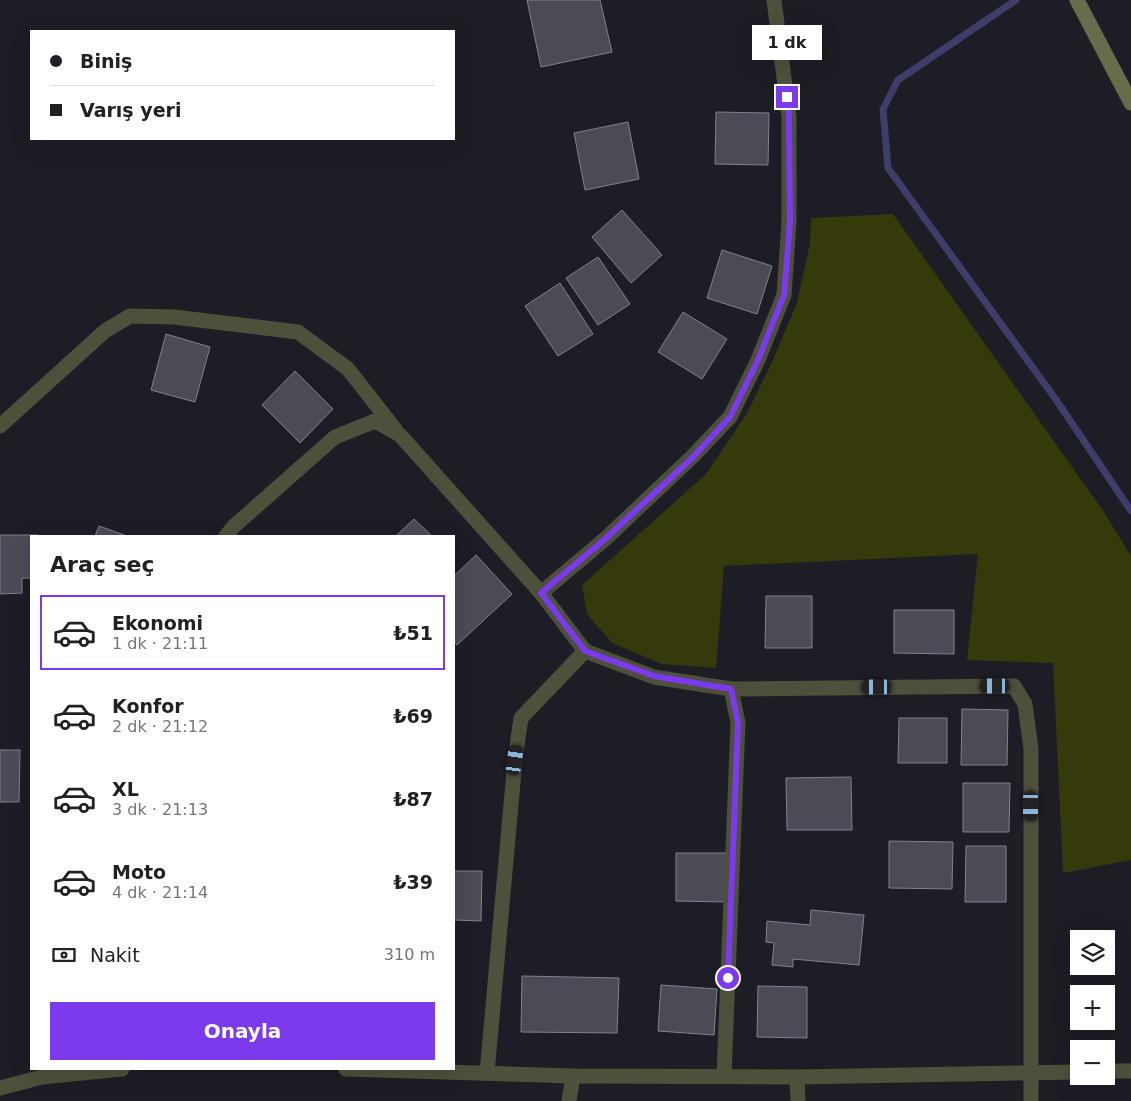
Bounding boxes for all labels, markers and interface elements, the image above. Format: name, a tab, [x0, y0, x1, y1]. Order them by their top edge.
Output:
callout: 1 dk	[752, 24, 822, 59]
text: 1 dk	[768, 33, 806, 52]
text: Biniş	[80, 50, 132, 72]
route end	[776, 86, 798, 108]
text: Varış yeri	[80, 99, 181, 121]
text: Araç seç	[50, 552, 154, 577]
icon: car	[52, 610, 97, 655]
text: Ekonomi	[112, 612, 203, 634]
text: ₺51	[393, 622, 433, 644]
text: 1 dk · 21:11	[112, 634, 208, 653]
car	[980, 679, 1010, 694]
car	[862, 680, 892, 695]
icon: car	[52, 693, 97, 738]
text: Konfor	[112, 695, 184, 717]
text: ₺69	[393, 705, 433, 727]
text: 2 dk · 21:12	[112, 717, 208, 736]
car	[505, 744, 524, 776]
icon: car	[52, 776, 97, 821]
text: XL	[112, 778, 139, 800]
text: ₺87	[393, 788, 433, 810]
car	[1023, 791, 1038, 821]
text: 3 dk · 21:13	[112, 800, 208, 819]
icon: car	[52, 859, 97, 904]
text: Moto	[112, 861, 166, 883]
text: ₺39	[393, 871, 433, 893]
text: 4 dk · 21:14	[112, 883, 208, 902]
map controls	[1070, 930, 1115, 1085]
button: layers	[1070, 930, 1115, 975]
icon: cash	[50, 941, 78, 969]
text: Nakit	[90, 944, 140, 966]
text: 310 m	[384, 945, 435, 964]
route start	[717, 967, 739, 989]
button: +	[1070, 985, 1115, 1030]
button: Onayla	[50, 1002, 435, 1060]
button: −	[1070, 1040, 1115, 1085]

